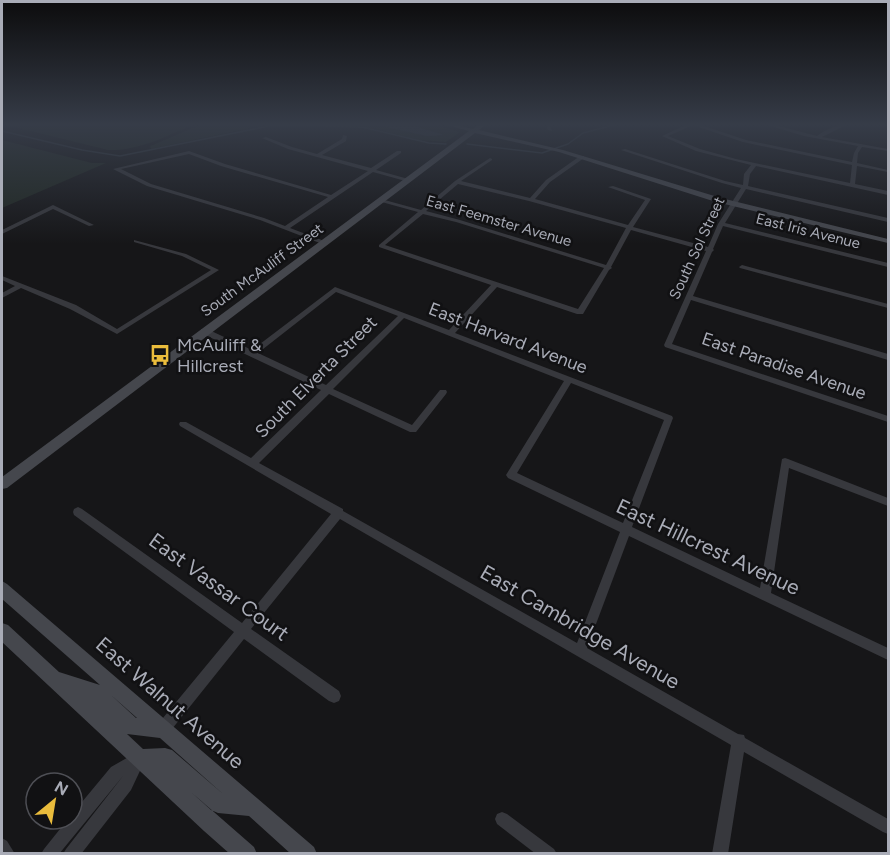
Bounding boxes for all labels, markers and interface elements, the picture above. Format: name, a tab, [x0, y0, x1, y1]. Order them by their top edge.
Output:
street label: East Feemster Avenue	[424, 192, 574, 250]
street label: South Sol Street	[665, 194, 729, 302]
street label: East Iris Avenue	[754, 209, 862, 253]
street label: South McAuliff Street	[197, 219, 327, 320]
street label: East Harvard Avenue	[425, 298, 591, 379]
street label: South Elverta Street	[250, 311, 382, 443]
street label: East Paradise Avenue	[699, 328, 869, 405]
place label: McAuliff & Hillcrest	[177, 334, 262, 377]
bus stop icon: McAuliff & Hillcrest	[148, 343, 172, 367]
street label: East Hillcrest Avenue	[612, 493, 804, 600]
street label: East Vassar Court	[144, 527, 294, 646]
street label: East Cambridge Avenue	[476, 559, 685, 694]
street label: East Walnut Avenue	[91, 631, 250, 774]
north arrow	[24, 771, 84, 831]
text: N	[51, 777, 71, 800]

